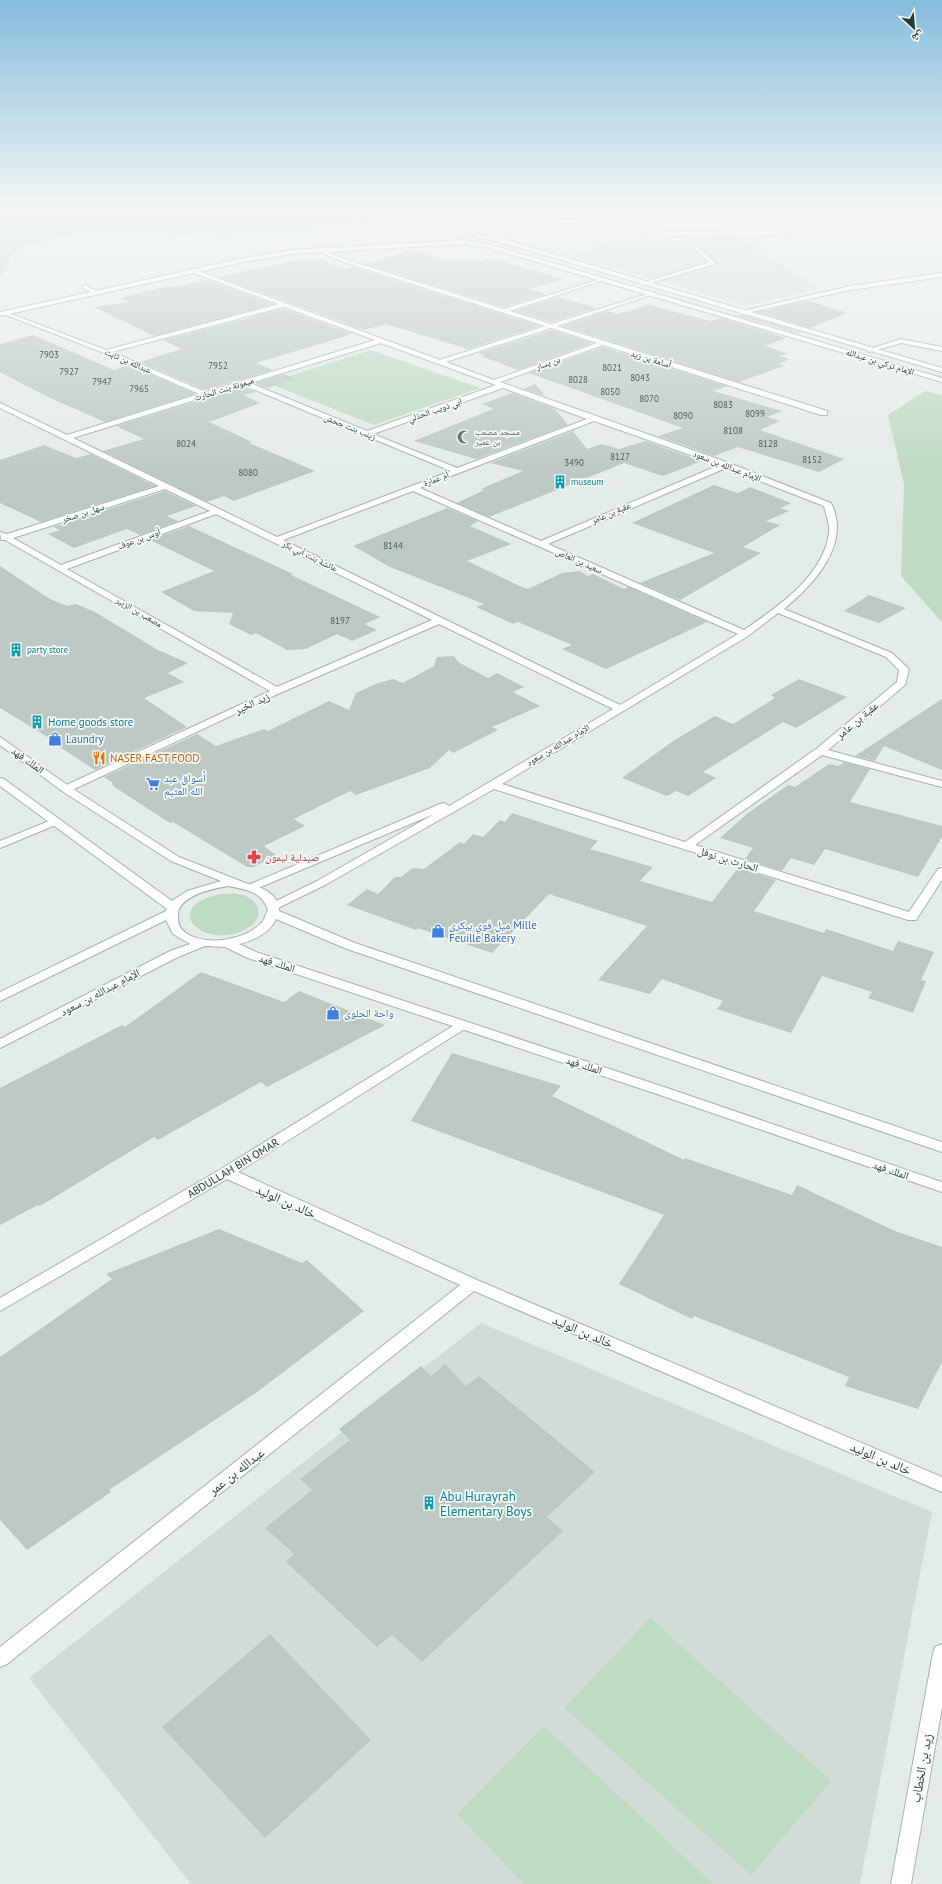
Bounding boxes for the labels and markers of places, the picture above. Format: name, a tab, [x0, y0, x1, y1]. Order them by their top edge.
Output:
place label: مسجد مصعب بن عمير	[474, 426, 520, 447]
mosque icon: مسجد مصعب بن عمير	[456, 429, 472, 445]
building icon: museum	[552, 474, 568, 490]
place label: museum	[571, 476, 604, 487]
building icon: party store	[8, 642, 24, 658]
place label: party store	[27, 644, 69, 655]
building icon: Home goods store	[29, 714, 45, 730]
place label: Home goods store	[48, 715, 134, 729]
shop icon: Laundry	[47, 731, 63, 747]
place label: Laundry	[66, 732, 105, 746]
restaurant icon: NASER FAST FOOD	[91, 750, 107, 766]
place label: NASER FAST FOOD	[110, 751, 200, 765]
place label: أسواق عبد الله العثيم	[164, 771, 206, 799]
supermarket icon: أسواق عبد الله العثيم	[145, 776, 161, 792]
pharmacy icon: صيدلية ليمون	[246, 849, 262, 865]
place label: صيدلية ليمون	[265, 850, 319, 864]
place label: ميل فوي بيكري Mille Feuille Bakery	[449, 918, 537, 945]
shop icon: ميل فوي بيكري Mille Feuille Bakery	[430, 923, 446, 939]
shop icon: واحة الحلوى	[325, 1005, 341, 1021]
place label: واحة الحلوى	[344, 1006, 394, 1020]
place label: Abu Hurayrah Elementary Boys	[440, 1488, 532, 1520]
building icon: Abu Hurayrah Elementary Boys	[421, 1495, 437, 1511]

